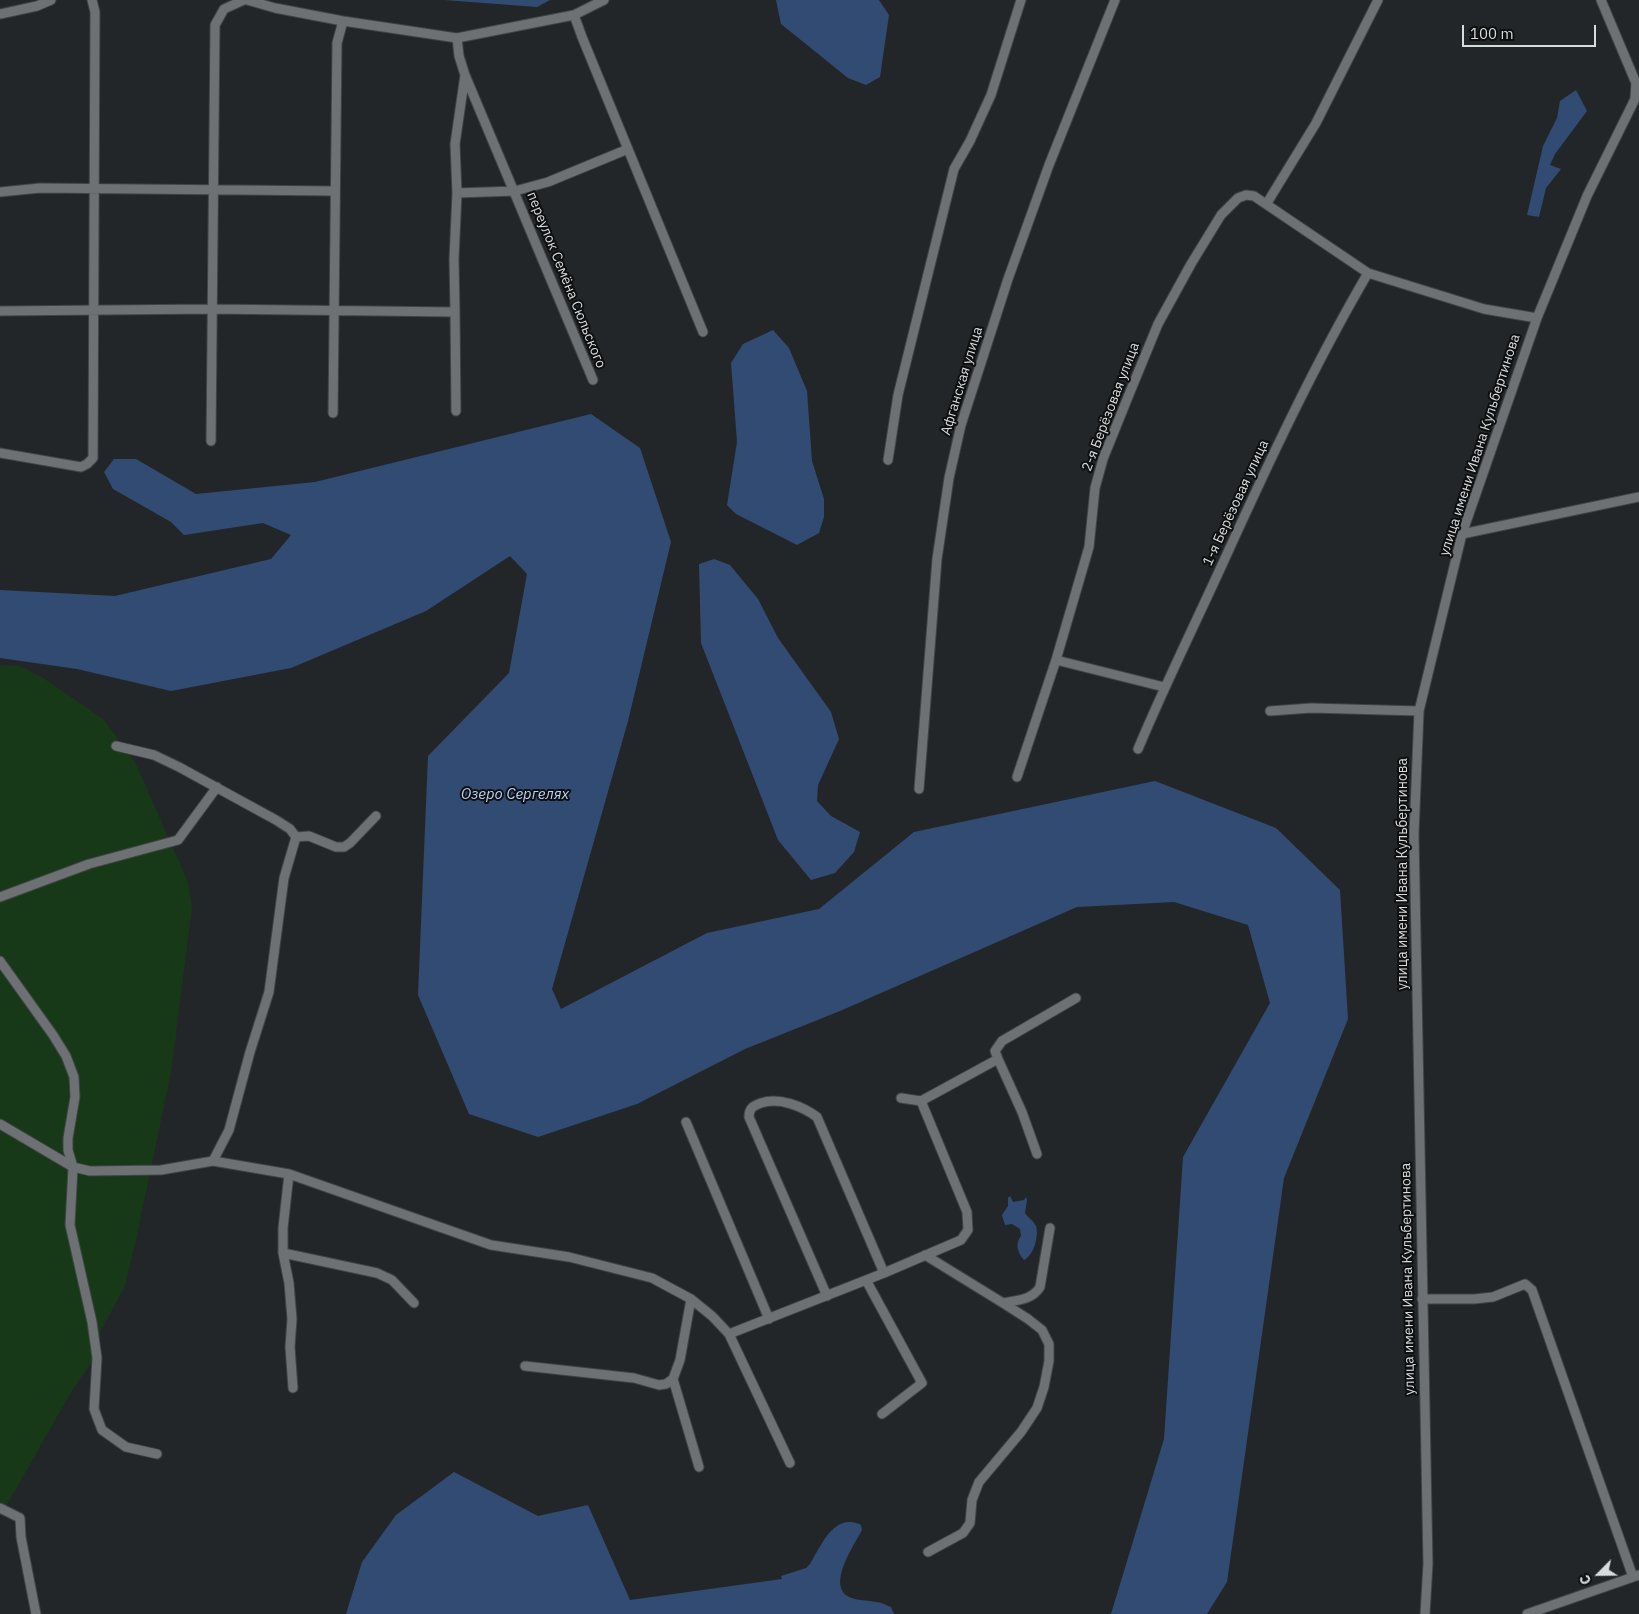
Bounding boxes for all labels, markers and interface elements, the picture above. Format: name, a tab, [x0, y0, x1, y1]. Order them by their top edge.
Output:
scale bar	[1464, 15, 1598, 47]
text: 100 m	[1470, 24, 1514, 43]
street label: переулок Семёна Сюльского	[523, 189, 609, 371]
street label: Афганская улица	[937, 325, 987, 437]
street label: улица имени Ивана Кульбертинова	[1436, 332, 1524, 558]
street label: 2-я Берёзовая улица	[1079, 340, 1143, 474]
street label: 1-я Берёзовая улица	[1199, 437, 1273, 569]
street label: улица имени Ивана Кульбертинова	[1395, 758, 1411, 990]
water label: Озеро Сергелях	[461, 786, 569, 804]
street label: улица имени Ивана Кульбертинова	[1398, 1163, 1418, 1395]
north arrow	[1574, 1549, 1624, 1599]
text: С	[1575, 1572, 1595, 1588]

